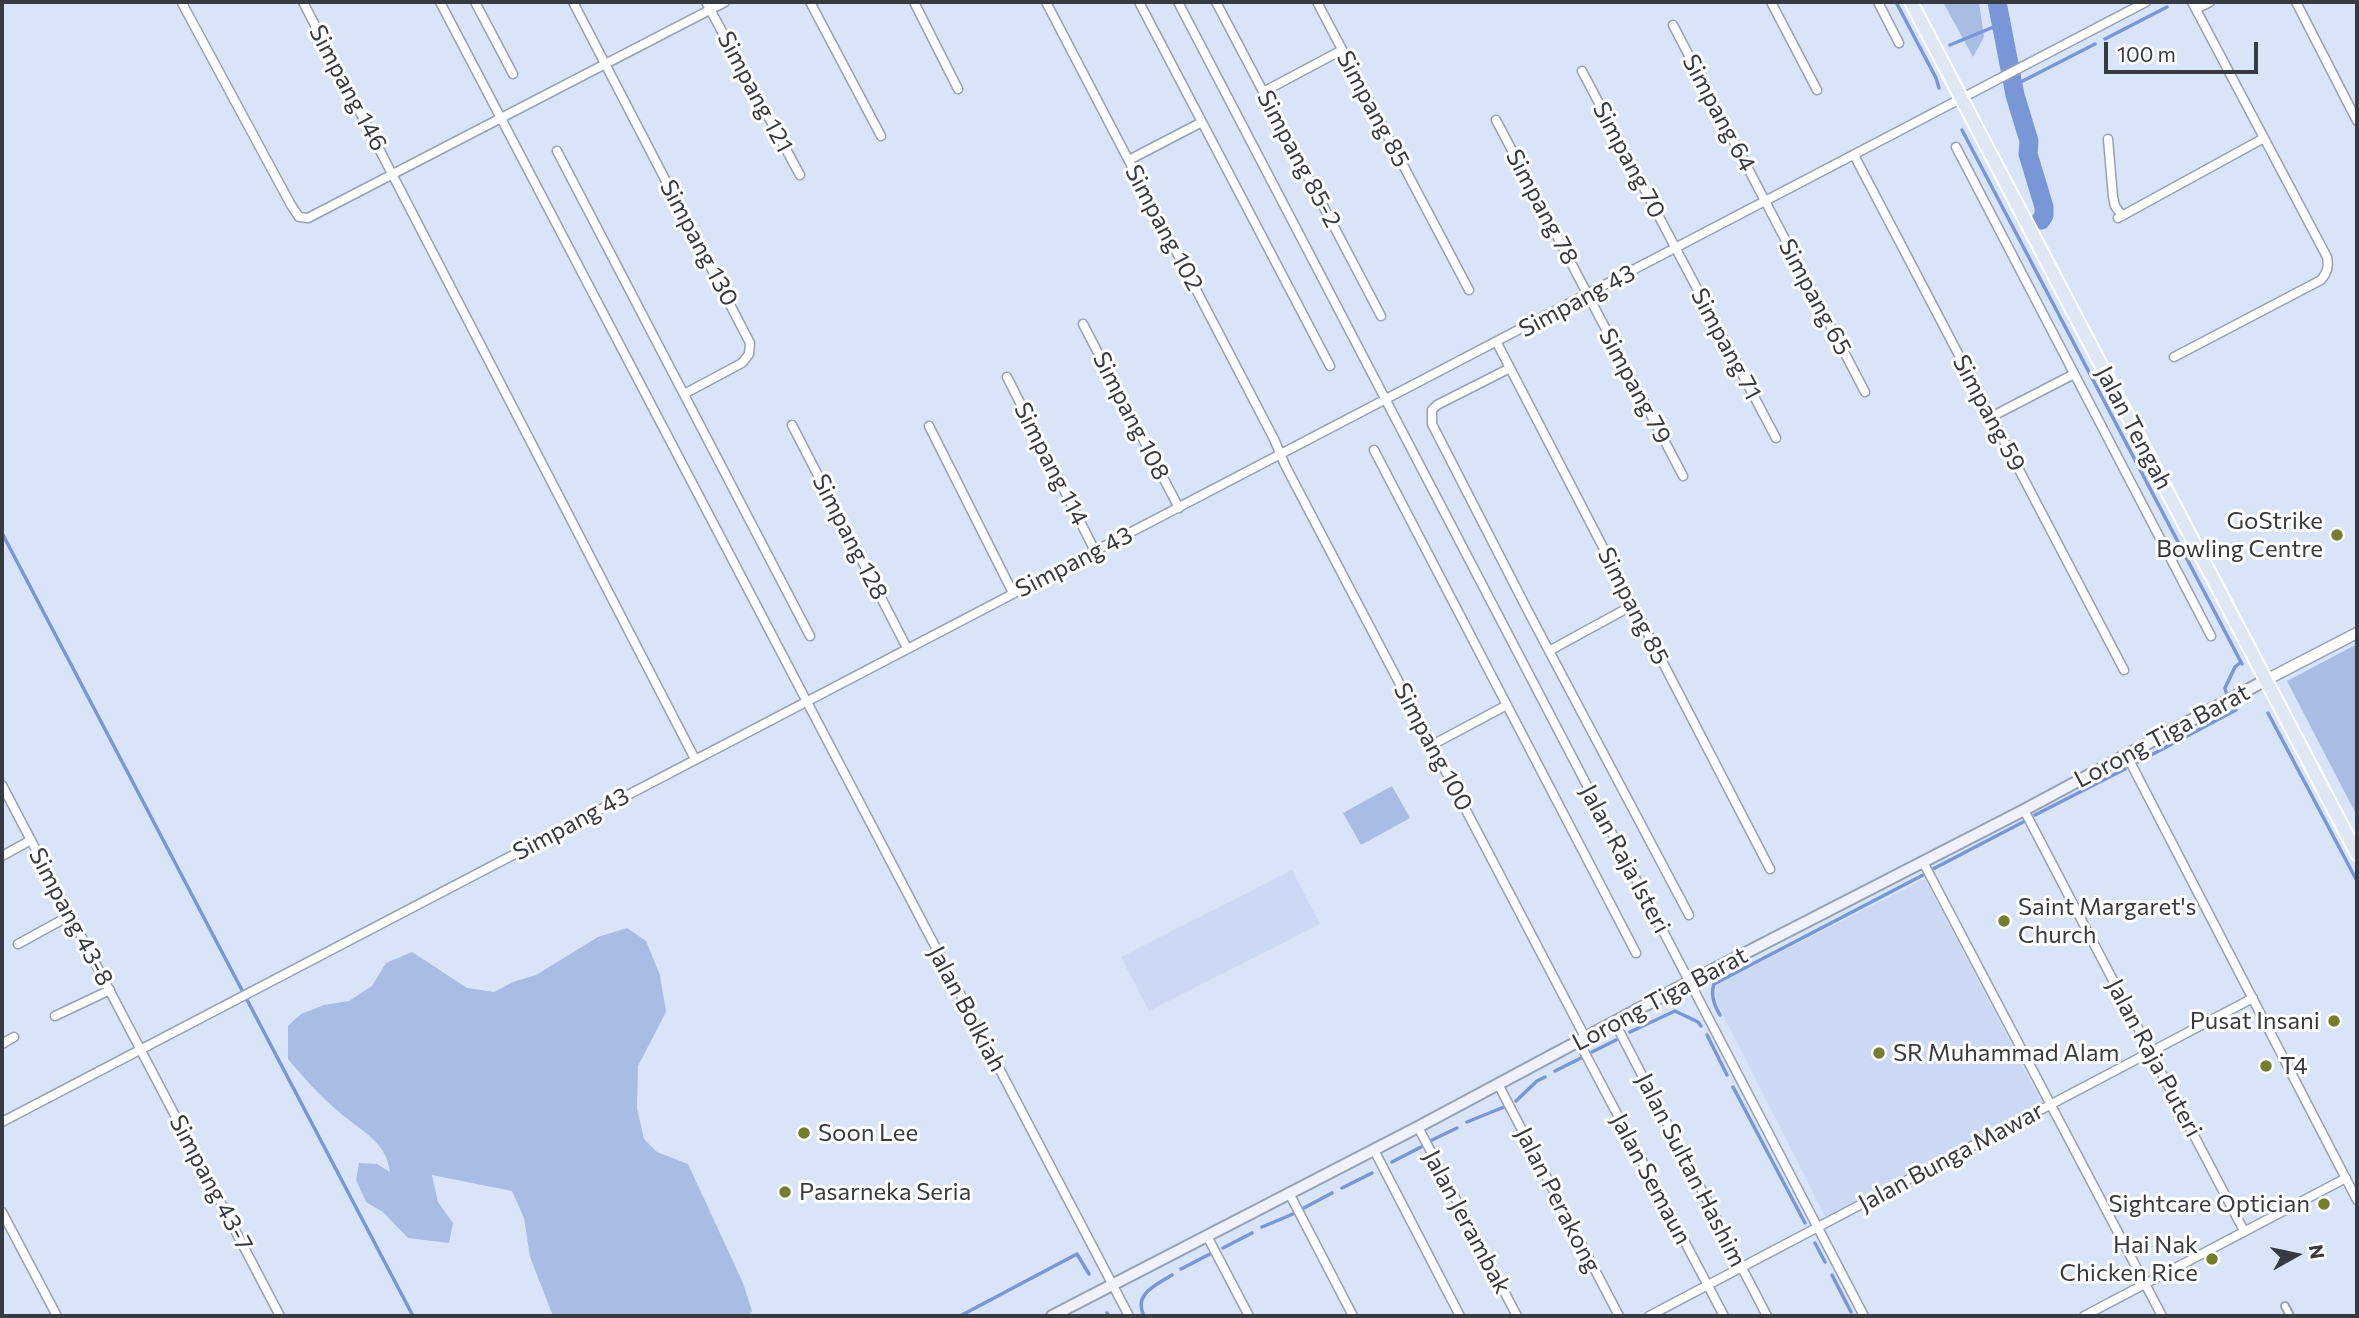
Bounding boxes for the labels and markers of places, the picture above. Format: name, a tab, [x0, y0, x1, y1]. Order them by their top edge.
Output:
place label: GoStrike Bowling Centre	[2156, 507, 2323, 563]
marker: GoStrike Bowling Centre	[2329, 527, 2345, 543]
place label: Saint Margaret's Church	[2018, 893, 2197, 949]
marker: Saint Margaret's Church	[1996, 913, 2012, 929]
place label: Pusat Insani	[2190, 1007, 2320, 1035]
marker: Pusat Insani	[2326, 1013, 2342, 1029]
place label: SR Muhammad Alam	[1893, 1039, 2119, 1067]
marker: SR Muhammad Alam	[1871, 1045, 1887, 1061]
place label: T4	[2280, 1052, 2308, 1080]
marker: T4	[2258, 1058, 2274, 1074]
place label: Soon Lee	[818, 1119, 918, 1147]
marker: Soon Lee	[796, 1125, 812, 1141]
place label: Pasarneka Seria	[799, 1178, 971, 1206]
marker: Pasarneka Seria	[777, 1184, 793, 1200]
place label: Sightcare Optician	[2109, 1190, 2310, 1218]
marker: Sightcare Optician	[2316, 1196, 2332, 1212]
place label: Hai Nak Chicken Rice	[2060, 1231, 2198, 1287]
marker: Hai Nak Chicken Rice	[2204, 1251, 2220, 1267]

